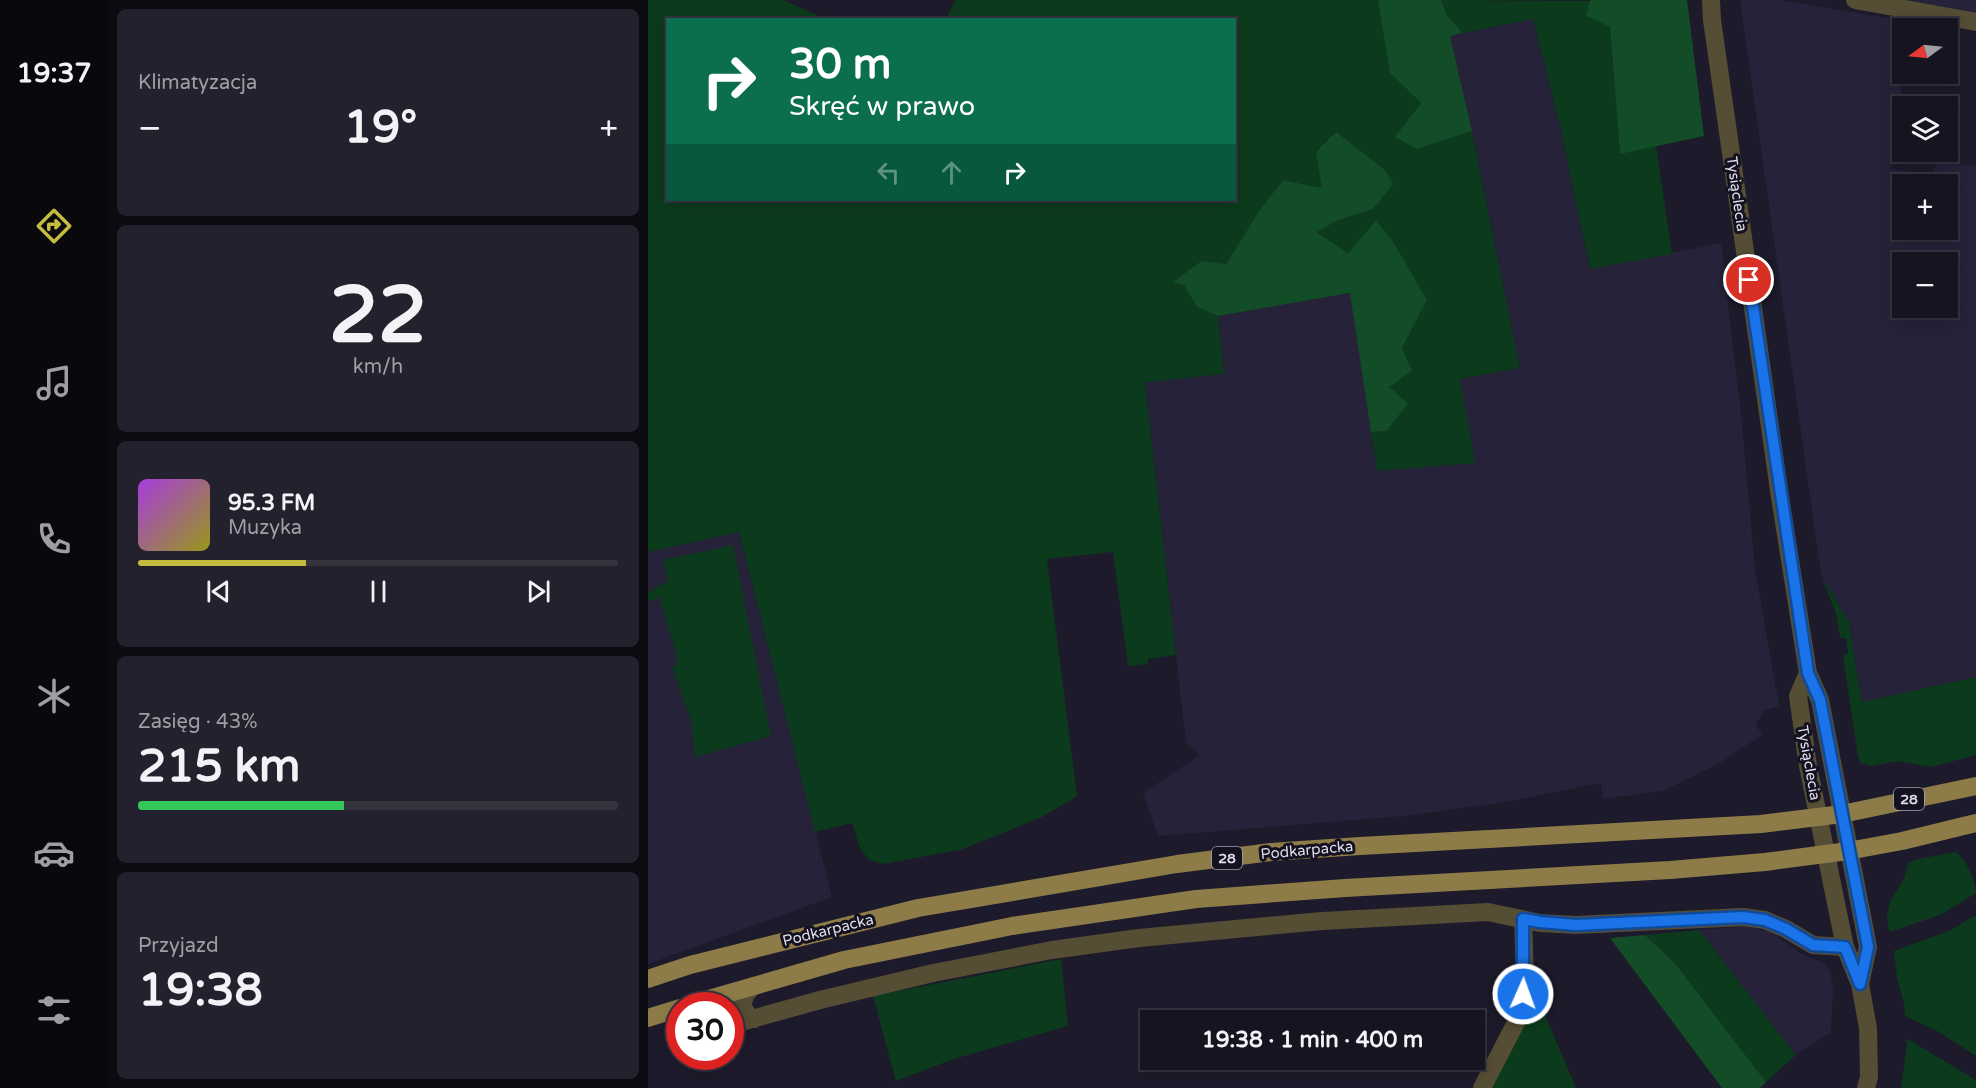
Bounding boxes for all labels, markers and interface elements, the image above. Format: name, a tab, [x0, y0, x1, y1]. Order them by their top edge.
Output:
north arrow	[1892, 18, 1958, 84]
map controls	[1892, 18, 1958, 318]
text: 30 m	[789, 39, 891, 90]
icon: right	[690, 42, 768, 120]
text: 19:37	[17, 57, 91, 90]
text: Klimatyzacja	[138, 71, 257, 95]
text: Skręć w prawo	[789, 90, 975, 123]
button: layers	[1892, 96, 1958, 162]
text: 19°	[344, 101, 417, 155]
text: −	[138, 109, 162, 148]
text: +	[599, 109, 618, 148]
street label: Tysiąclecia	[1723, 155, 1751, 233]
icon: left	[872, 156, 905, 189]
icon: ahead	[935, 156, 968, 189]
icon: right	[998, 156, 1031, 189]
button: +	[1892, 174, 1958, 240]
icon: directions	[33, 205, 75, 247]
button: −	[1892, 252, 1958, 318]
pin	[1723, 254, 1774, 305]
icon: arrive	[1732, 263, 1765, 296]
text: 22	[329, 269, 427, 363]
text: km/h	[353, 355, 403, 379]
icon: music	[33, 362, 75, 404]
text: 95.3 FM	[228, 490, 315, 516]
text: Muzyka	[228, 516, 302, 540]
icon: phone	[33, 518, 75, 560]
icon: previous	[202, 575, 235, 608]
icon: pause	[362, 575, 395, 608]
icon: next	[522, 575, 555, 608]
icon: climate	[33, 675, 75, 717]
text: Zasięg · 43%	[138, 710, 258, 734]
street label: Tysiąclecia	[1794, 724, 1824, 802]
text: 215 km	[138, 740, 300, 794]
road number: 28	[1894, 788, 1924, 810]
icon: car	[33, 832, 75, 874]
street label: Podkarpacka	[1260, 837, 1354, 863]
road number: 28	[1212, 847, 1242, 869]
street label: Podkarpacka	[781, 910, 875, 950]
text: Przyjazd	[138, 934, 219, 958]
position arrow	[1491, 962, 1555, 1026]
text: 19:38	[138, 964, 263, 1018]
icon: filters	[33, 989, 75, 1031]
speed limit sign: 30	[666, 992, 744, 1070]
text: 19:38 · 1 min · 400 m	[1202, 1027, 1423, 1053]

